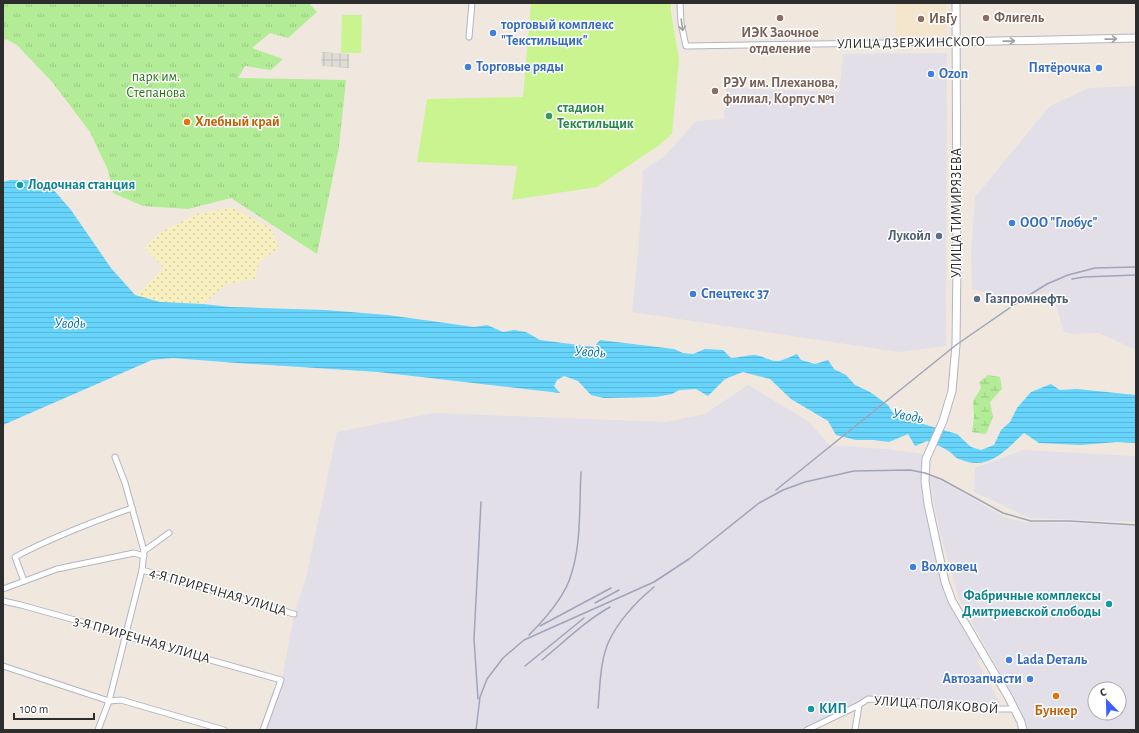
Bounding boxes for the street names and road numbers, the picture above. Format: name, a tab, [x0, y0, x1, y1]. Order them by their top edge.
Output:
street label: УЛИЦА ДЗЕРЖИНСКОГО	[837, 35, 985, 51]
street label: УЛИЦА ТИМИРЯЗЕВА	[950, 148, 964, 278]
street label: 4-Я ПРИРЕЧНАЯ УЛИЦА	[148, 566, 288, 618]
street label: 3-Я ПРИРЕЧНАЯ УЛИЦА	[72, 614, 212, 666]
street label: УЛИЦА ПОЛЯКОВОЙ	[873, 693, 999, 716]

